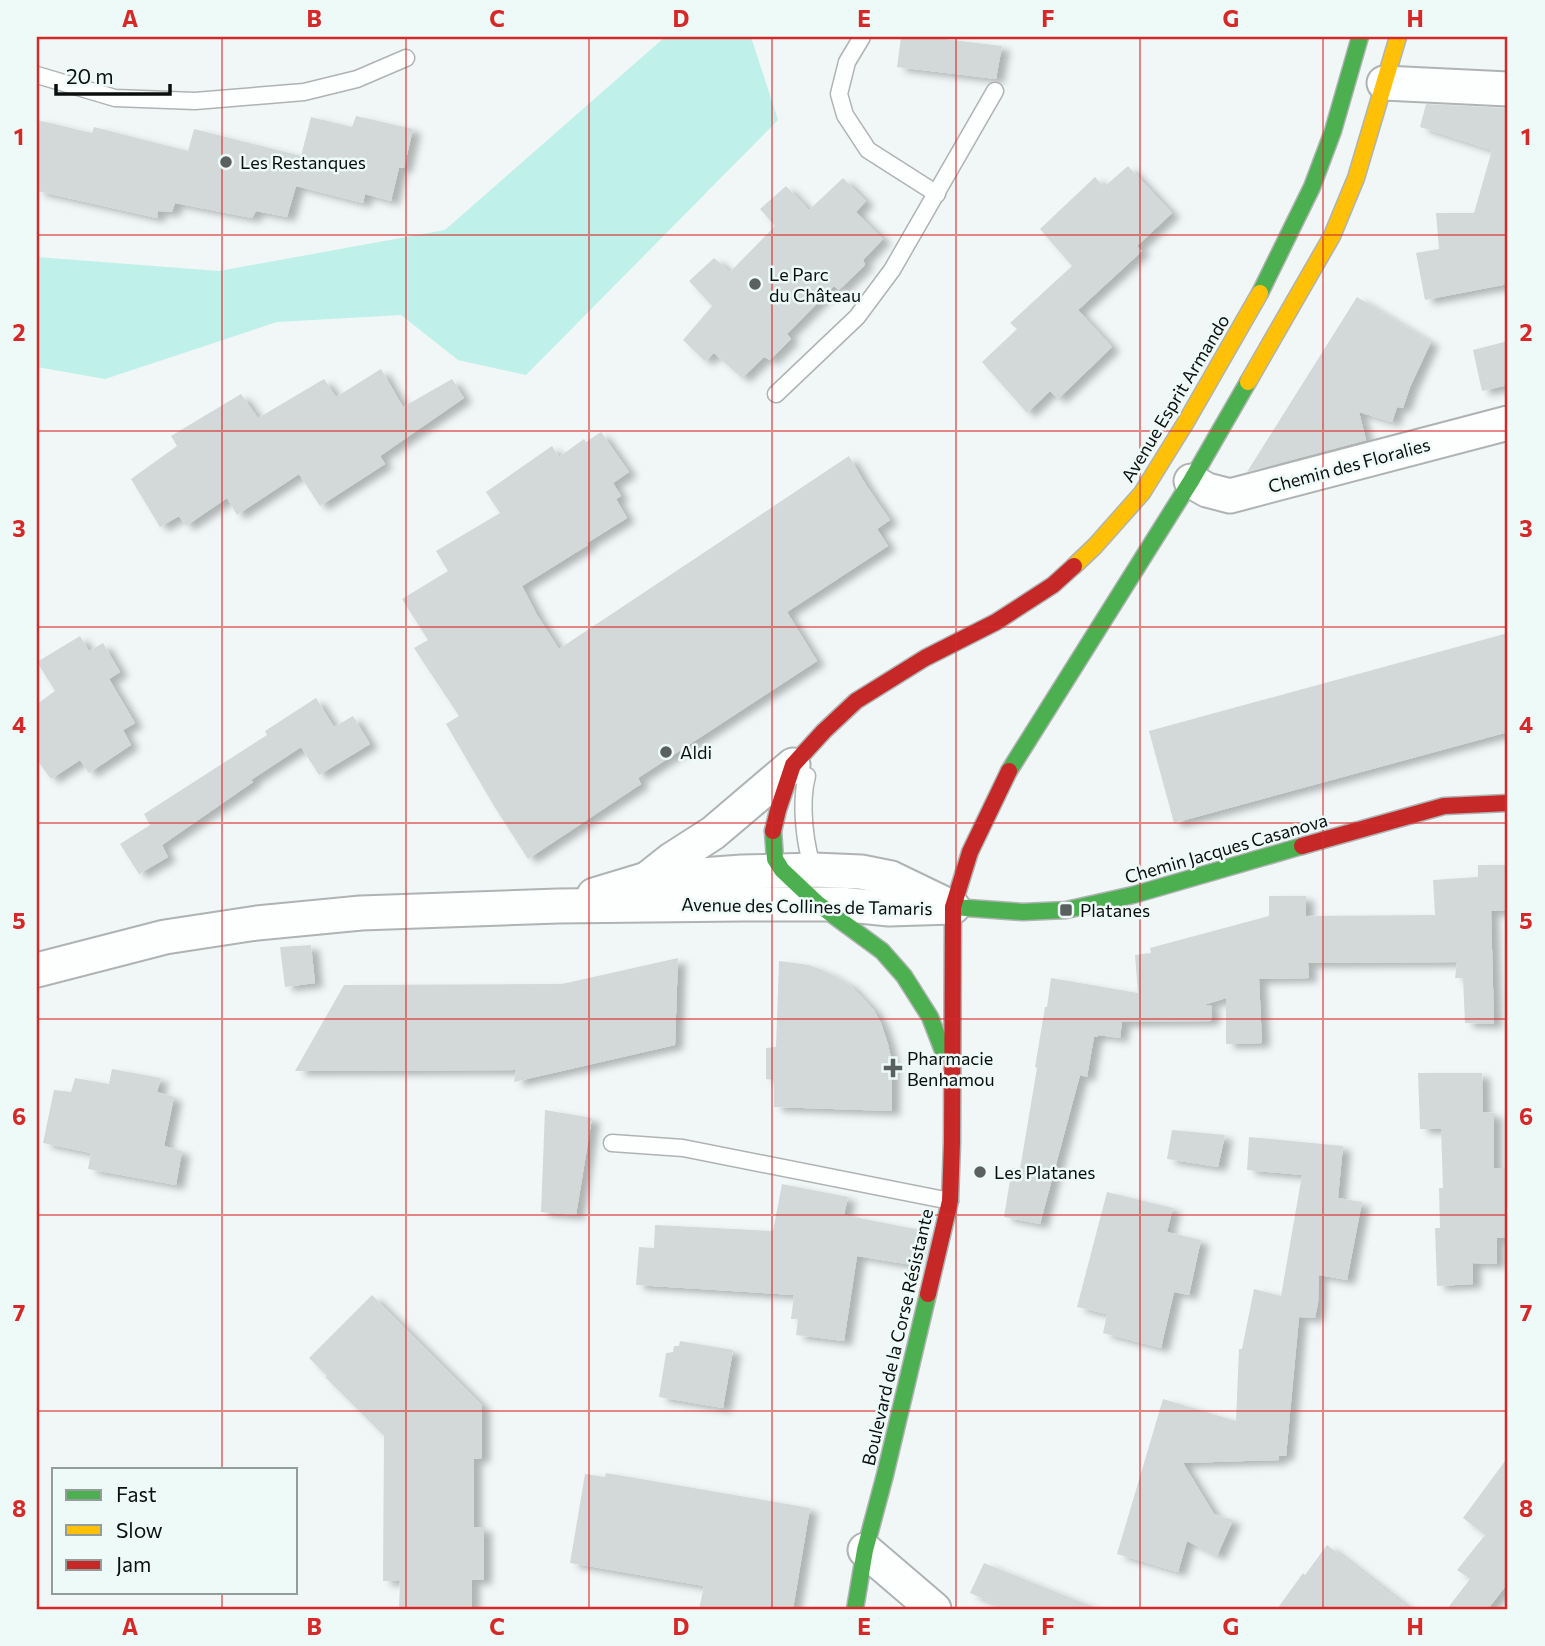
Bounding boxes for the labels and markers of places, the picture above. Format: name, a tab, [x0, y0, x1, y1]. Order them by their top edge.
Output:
place label: Les Restanques	[240, 151, 366, 173]
marker: Les Restanques	[218, 154, 234, 170]
place label: Le Parc du Château	[769, 263, 861, 306]
marker: Le Parc du Château	[747, 276, 763, 292]
place label: Aldi	[680, 741, 712, 763]
marker: Aldi	[658, 744, 674, 760]
place label: Platanes	[1080, 899, 1150, 921]
marker: Platanes	[1058, 902, 1074, 918]
place label: Pharmacie Benhamou	[907, 1047, 995, 1090]
marker: Pharmacie Benhamou	[885, 1060, 901, 1076]
place label: Les Platanes	[994, 1161, 1096, 1183]
marker: Les Platanes	[972, 1164, 988, 1180]

